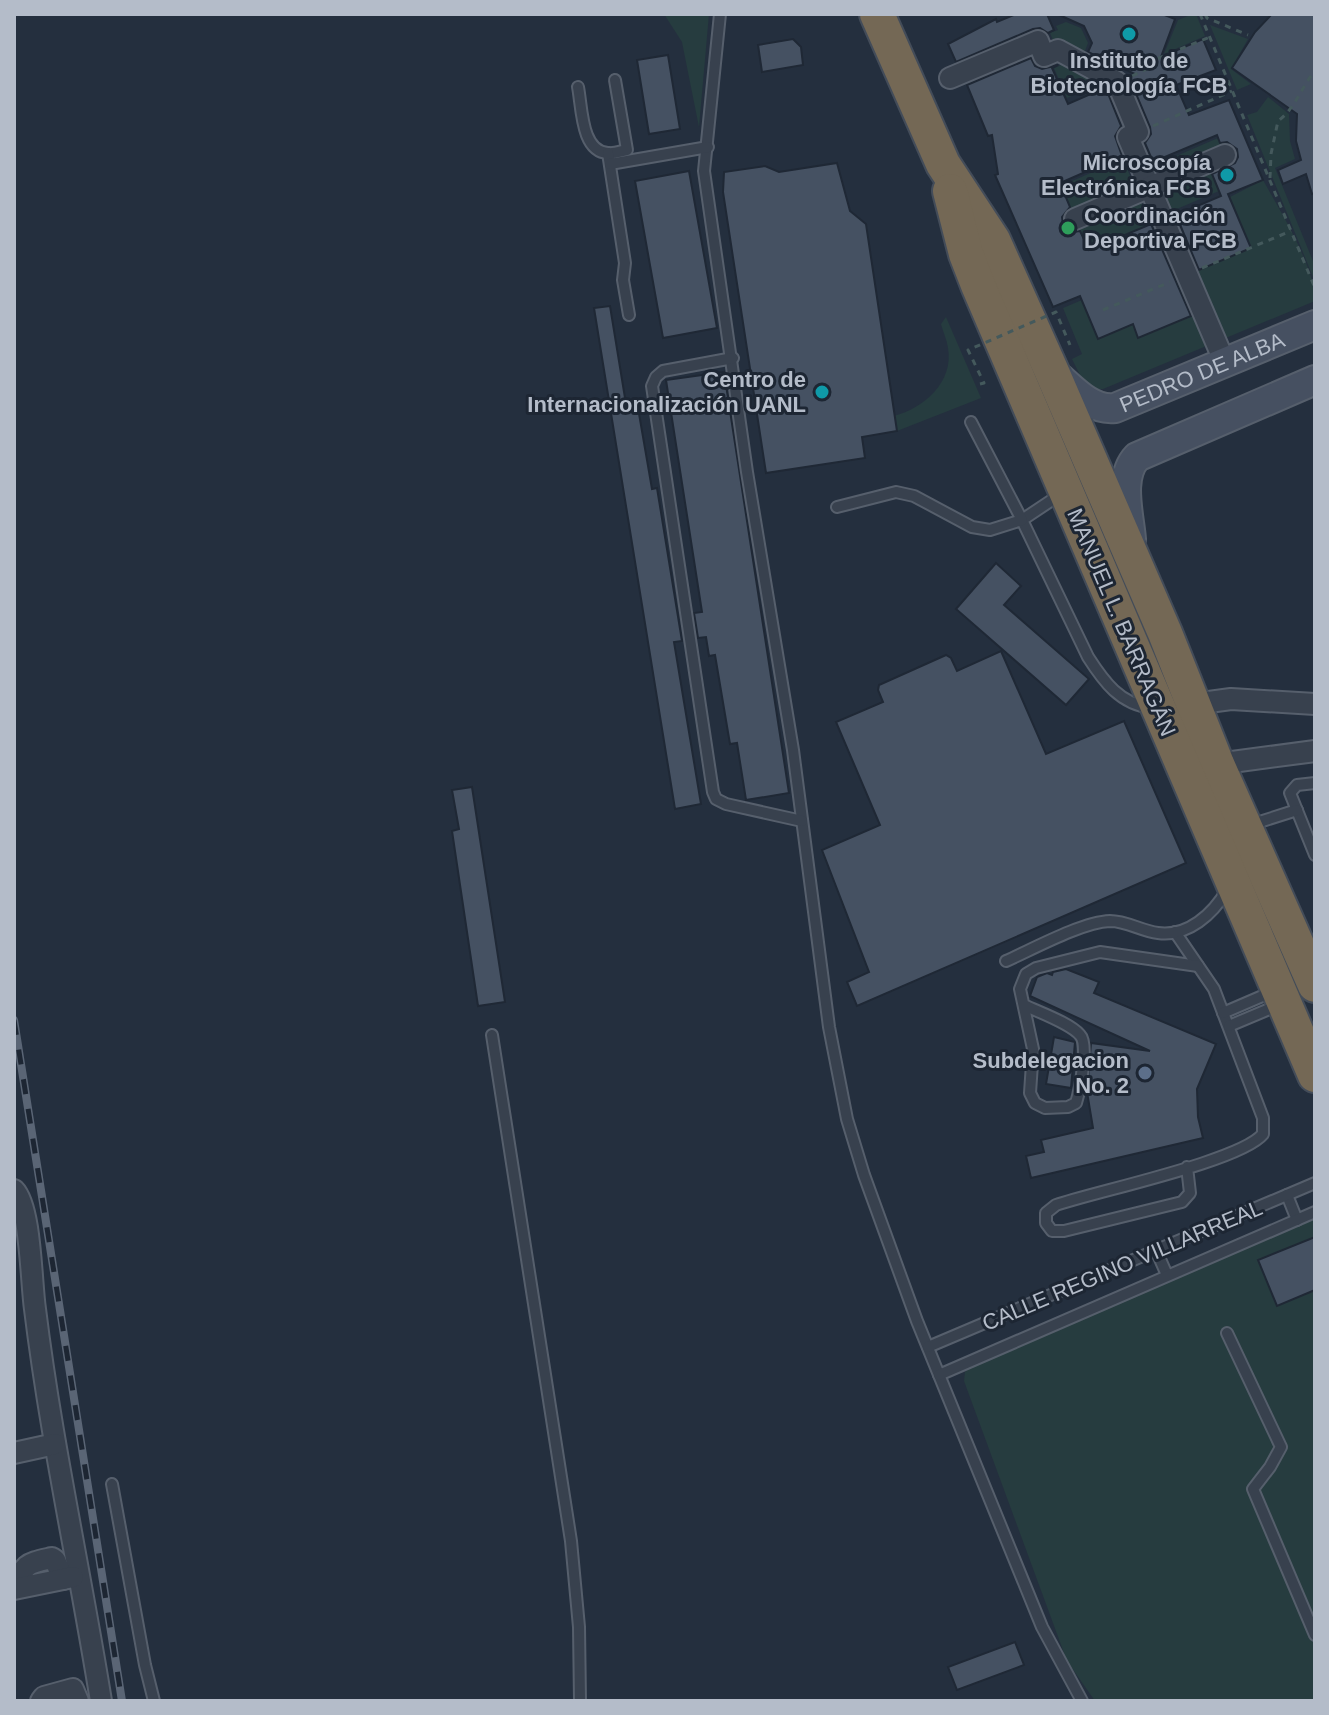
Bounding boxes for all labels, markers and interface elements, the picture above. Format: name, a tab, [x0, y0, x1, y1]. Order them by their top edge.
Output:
marker: Instituto de Biotecnología FCB	[1120, 25, 1138, 43]
place label: Instituto de Biotecnología FCB	[1031, 48, 1227, 98]
place label: Microscopía Electrónica FCB	[1041, 150, 1212, 200]
marker: Microscopía Electrónica FCB	[1218, 166, 1236, 184]
place label: Coordinación Deportiva FCB	[1084, 203, 1237, 253]
marker: Coordinación Deportiva FCB	[1059, 219, 1077, 237]
street label: PEDRO DE ALBA	[1116, 327, 1288, 418]
place label: Centro de Internacionalización UANL	[527, 367, 806, 417]
marker: Centro de Internacionalización UANL	[813, 383, 831, 401]
street label: MANUEL L. BARRAGÁN	[1062, 505, 1181, 740]
place label: Subdelegacion No. 2	[973, 1048, 1129, 1098]
marker: Subdelegacion No. 2	[1136, 1064, 1154, 1082]
street label: CALLE REGINO VILLARREAL	[978, 1195, 1266, 1336]

